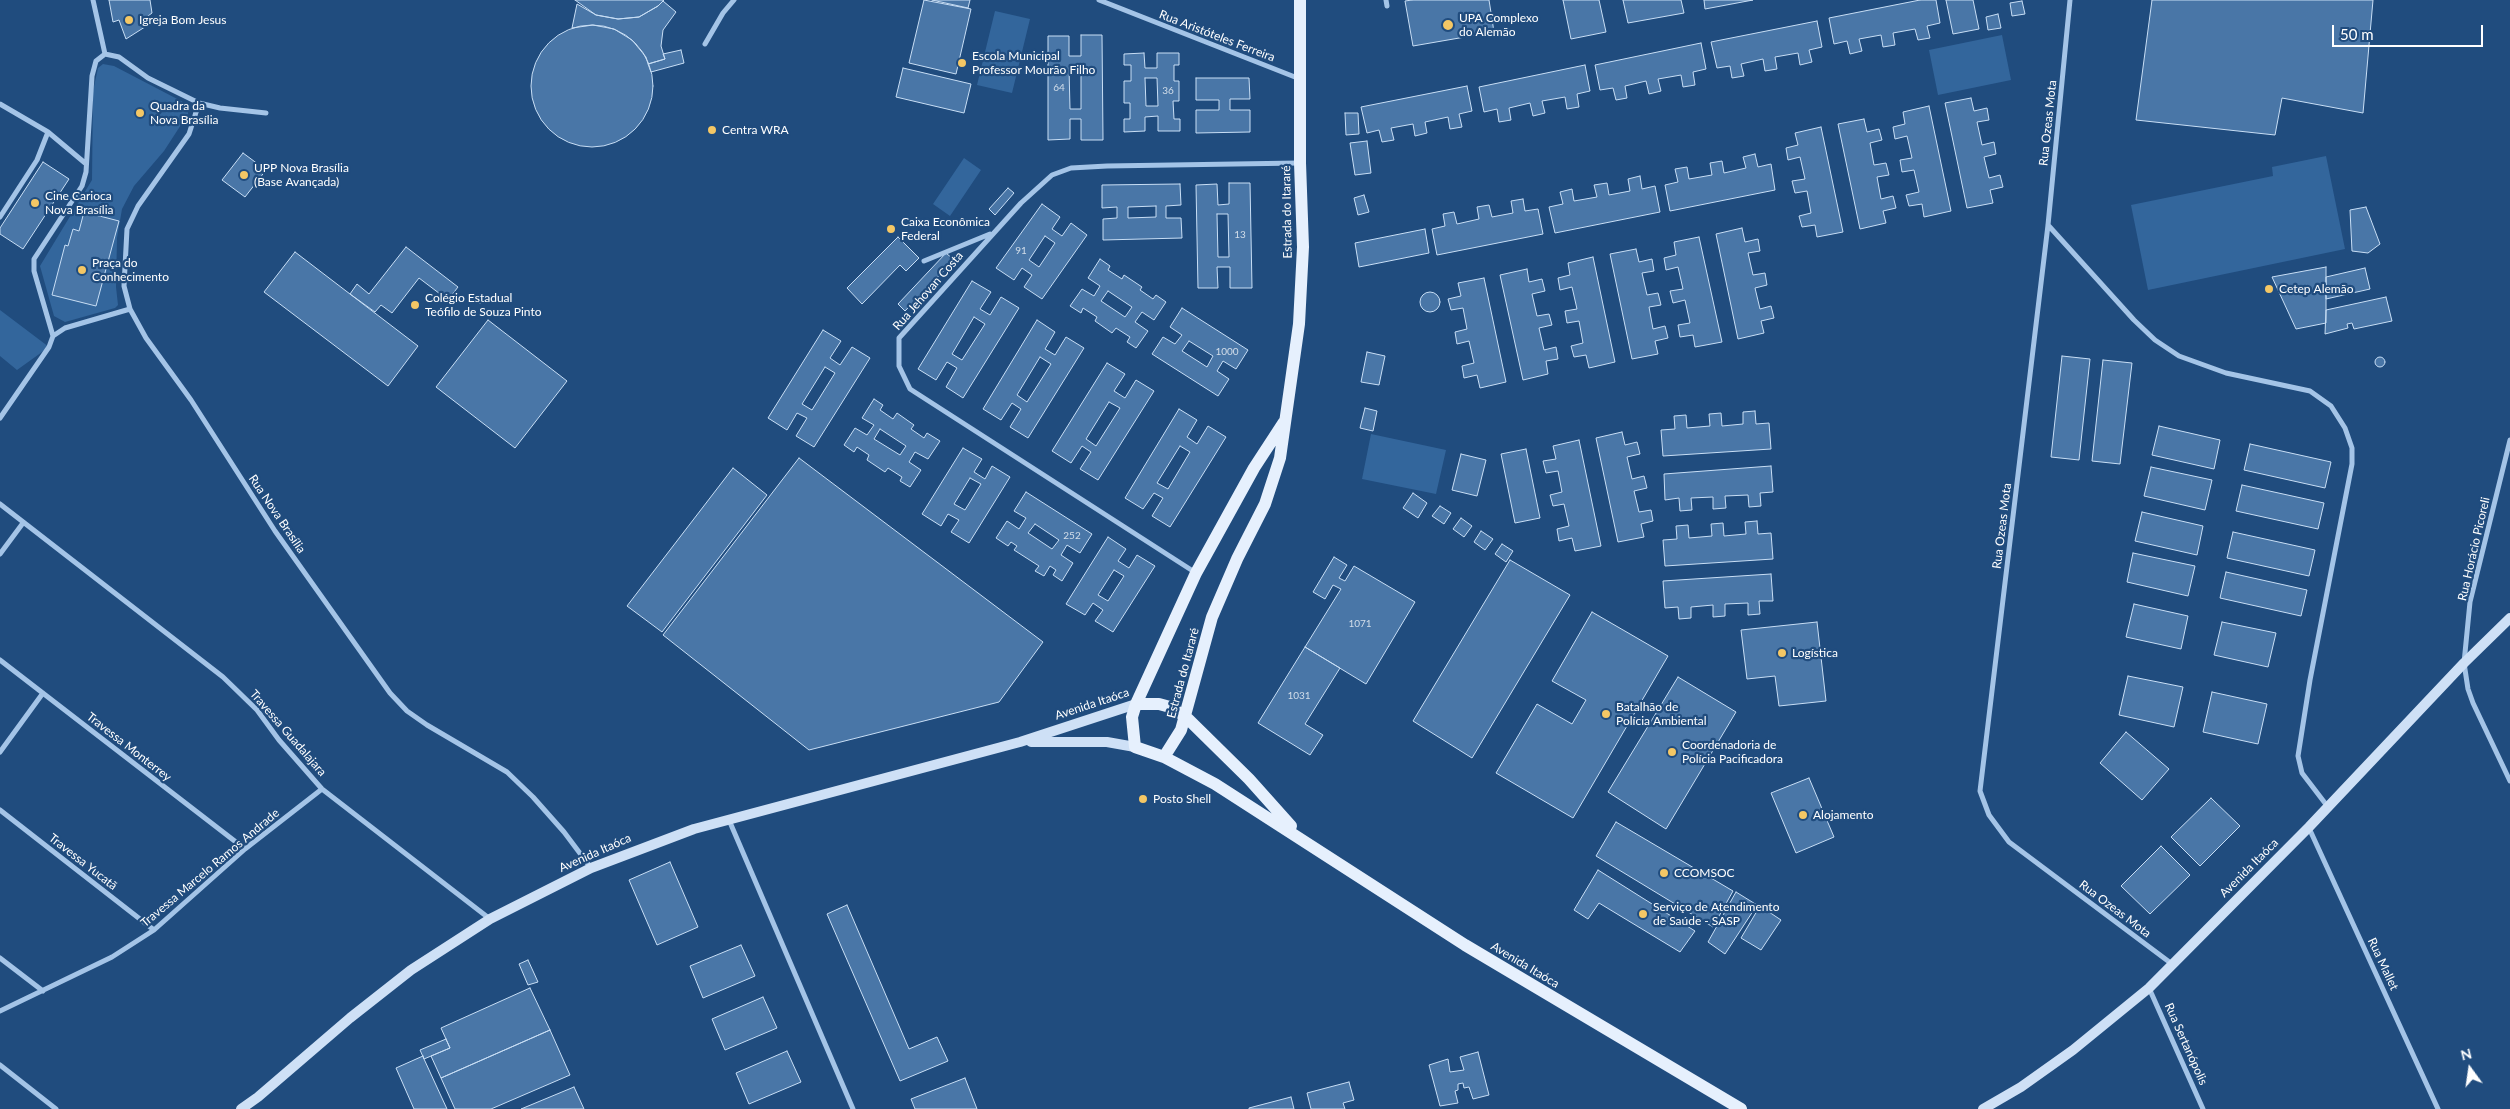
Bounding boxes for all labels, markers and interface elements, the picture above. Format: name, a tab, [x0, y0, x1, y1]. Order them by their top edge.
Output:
street label: Rua Aristóteles Ferreira	[1157, 7, 1277, 65]
place label: UPA Complexo do Alemão	[1459, 11, 1539, 39]
place label: Igreja Bom Jesus	[139, 13, 226, 27]
marker: Igreja Bom Jesus	[123, 14, 135, 26]
scale bar	[2335, 15, 2486, 47]
marker: UPA Complexo do Alemão	[1441, 18, 1455, 32]
text: 50 m	[2340, 25, 2374, 43]
place label: Escola Municipal Professor Mourão Filho	[972, 49, 1095, 77]
marker: Escola Municipal Professor Mourão Filho	[956, 57, 968, 69]
street label: Rua Ozeas Mota	[2036, 79, 2060, 167]
house number: 64	[1053, 82, 1065, 94]
house number: 36	[1162, 85, 1174, 97]
place label: Quadra da Nova Brasília	[150, 99, 219, 127]
marker: Quadra da Nova Brasília	[134, 107, 146, 119]
place label: Centra WRA	[722, 123, 789, 137]
marker: Centra WRA	[706, 124, 718, 136]
place label: UPP Nova Brasília (Base Avançada)	[254, 161, 349, 189]
street label: Estrada do Itararé	[1279, 165, 1295, 259]
marker: UPP Nova Brasília (Base Avançada)	[238, 169, 250, 181]
place label: Cine Carioca Nova Brasília	[45, 189, 114, 217]
marker: Cine Carioca Nova Brasília	[29, 197, 41, 209]
place label: Caixa Econômica Federal	[901, 215, 990, 243]
marker: Caixa Econômica Federal	[885, 223, 897, 235]
house number: 13	[1234, 229, 1246, 241]
house number: 91	[1015, 245, 1027, 257]
street label: Rua Jehovan Costa	[890, 249, 966, 333]
place label: Praça do Conhecimento	[92, 256, 169, 284]
marker: Praça do Conhecimento	[76, 264, 88, 276]
place label: Cetep Alemão	[2279, 282, 2354, 296]
marker: Cetep Alemão	[2263, 283, 2275, 295]
place label: Colégio Estadual Teófilo de Souza Pinto	[425, 291, 542, 319]
marker: Colégio Estadual Teófilo de Souza Pinto	[409, 299, 421, 311]
house number: 1000	[1215, 346, 1239, 358]
street label: Rua Nova Brasília	[245, 472, 309, 556]
street label: Rua Ozeas Mota	[1990, 482, 2014, 570]
street label: Rua Horácio Picoreli	[2455, 496, 2493, 602]
house number: 252	[1063, 530, 1081, 542]
house number: 1071	[1348, 618, 1372, 630]
street label: Estrada do Itararé	[1164, 626, 1202, 720]
place label: Logística	[1792, 646, 1838, 660]
marker: Logística	[1776, 647, 1788, 659]
street label: Avenida Itaóca	[1053, 685, 1131, 723]
street label: Travessa Guadalajara	[247, 687, 329, 779]
house number: 1031	[1287, 690, 1311, 702]
place label: Batalhão de Polícia Ambiental	[1616, 700, 1707, 728]
marker: Batalhão de Polícia Ambiental	[1600, 708, 1612, 720]
street label: Travessa Monterrey	[84, 709, 174, 785]
place label: Coordenadoria de Polícia Pacificadora	[1682, 738, 1783, 766]
marker: Coordenadoria de Polícia Pacificadora	[1666, 746, 1678, 758]
place label: Posto Shell	[1153, 792, 1211, 806]
marker: Posto Shell	[1137, 793, 1149, 805]
street label: Travessa Marcelo Ramos Andrade	[138, 806, 282, 930]
place label: Alojamento	[1813, 808, 1873, 822]
marker: Alojamento	[1797, 809, 1809, 821]
street label: Travessa Yucatã	[46, 831, 120, 893]
street label: Avenida Itaóca	[557, 831, 633, 875]
street label: Avenida Itaóca	[2217, 836, 2281, 900]
place label: CCOMSOC	[1674, 866, 1735, 880]
marker: CCOMSOC	[1658, 867, 1670, 879]
street label: Rua Ozeas Mota	[2076, 877, 2154, 941]
place label: Serviço de Atendimento de Saúde - SASP	[1653, 900, 1779, 928]
marker: Serviço de Atendimento de Saúde - SASP	[1637, 908, 1649, 920]
street label: Rua Mallet	[2365, 935, 2401, 993]
street label: Avenida Itaóca	[1488, 939, 1562, 991]
street label: Rua Sertanópolis	[2161, 1001, 2211, 1087]
north arrow	[2445, 1044, 2495, 1094]
text: N	[2459, 1044, 2474, 1064]

